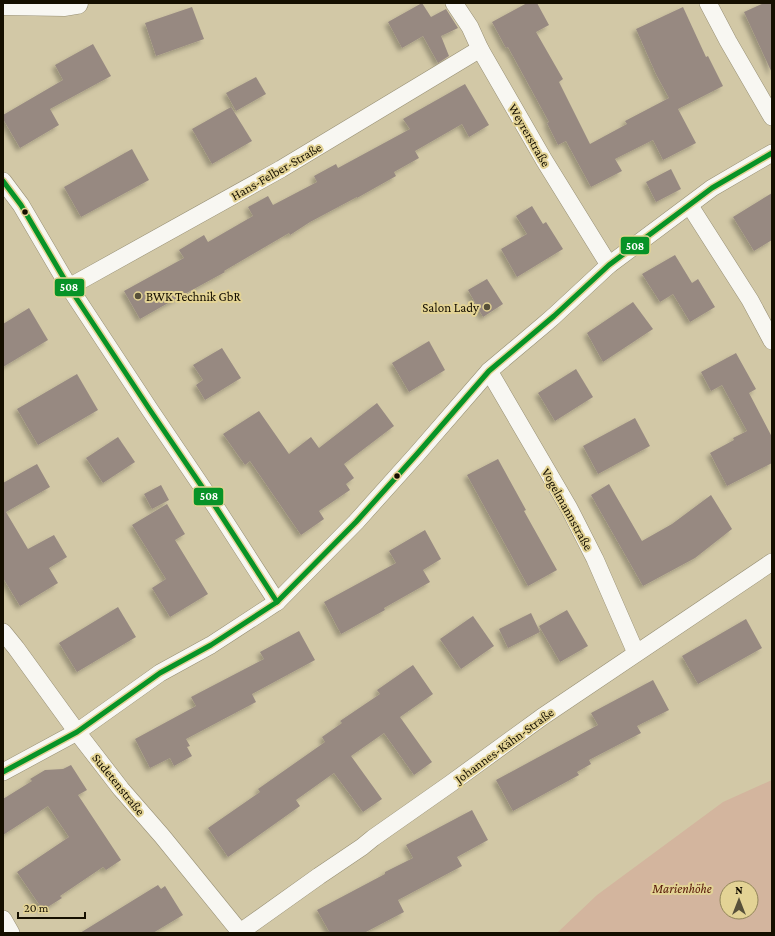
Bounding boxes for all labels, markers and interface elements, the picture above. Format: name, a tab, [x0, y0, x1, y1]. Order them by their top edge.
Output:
street label: Weyrerstraße	[505, 101, 554, 170]
street label: Hans-Felber-Straße	[228, 139, 324, 203]
unlabelled marker	[20, 207, 30, 217]
line badge: 508	[620, 236, 650, 255]
text: 508	[626, 240, 644, 252]
line badge: 508	[54, 278, 85, 297]
text: 508	[60, 281, 78, 293]
place label: BWK Technik GbR	[146, 289, 241, 304]
marker: BWK Technik GbR	[133, 291, 143, 301]
place label: Salon Lady	[422, 300, 480, 315]
marker: Salon Lady	[482, 302, 492, 312]
street label: Vogelmannstraße	[539, 465, 597, 553]
unlabelled marker	[392, 471, 402, 481]
line badge: 508	[193, 487, 224, 506]
text: 508	[200, 490, 218, 502]
street label: Johannes-Kähn-Straße	[451, 704, 557, 787]
street label: Sudetenstraße	[89, 750, 148, 818]
north arrow	[719, 880, 759, 920]
park label: Marienhöhe	[651, 881, 712, 896]
text: N	[735, 884, 743, 896]
scale bar	[18, 894, 85, 920]
text: 20 m	[24, 901, 49, 915]

